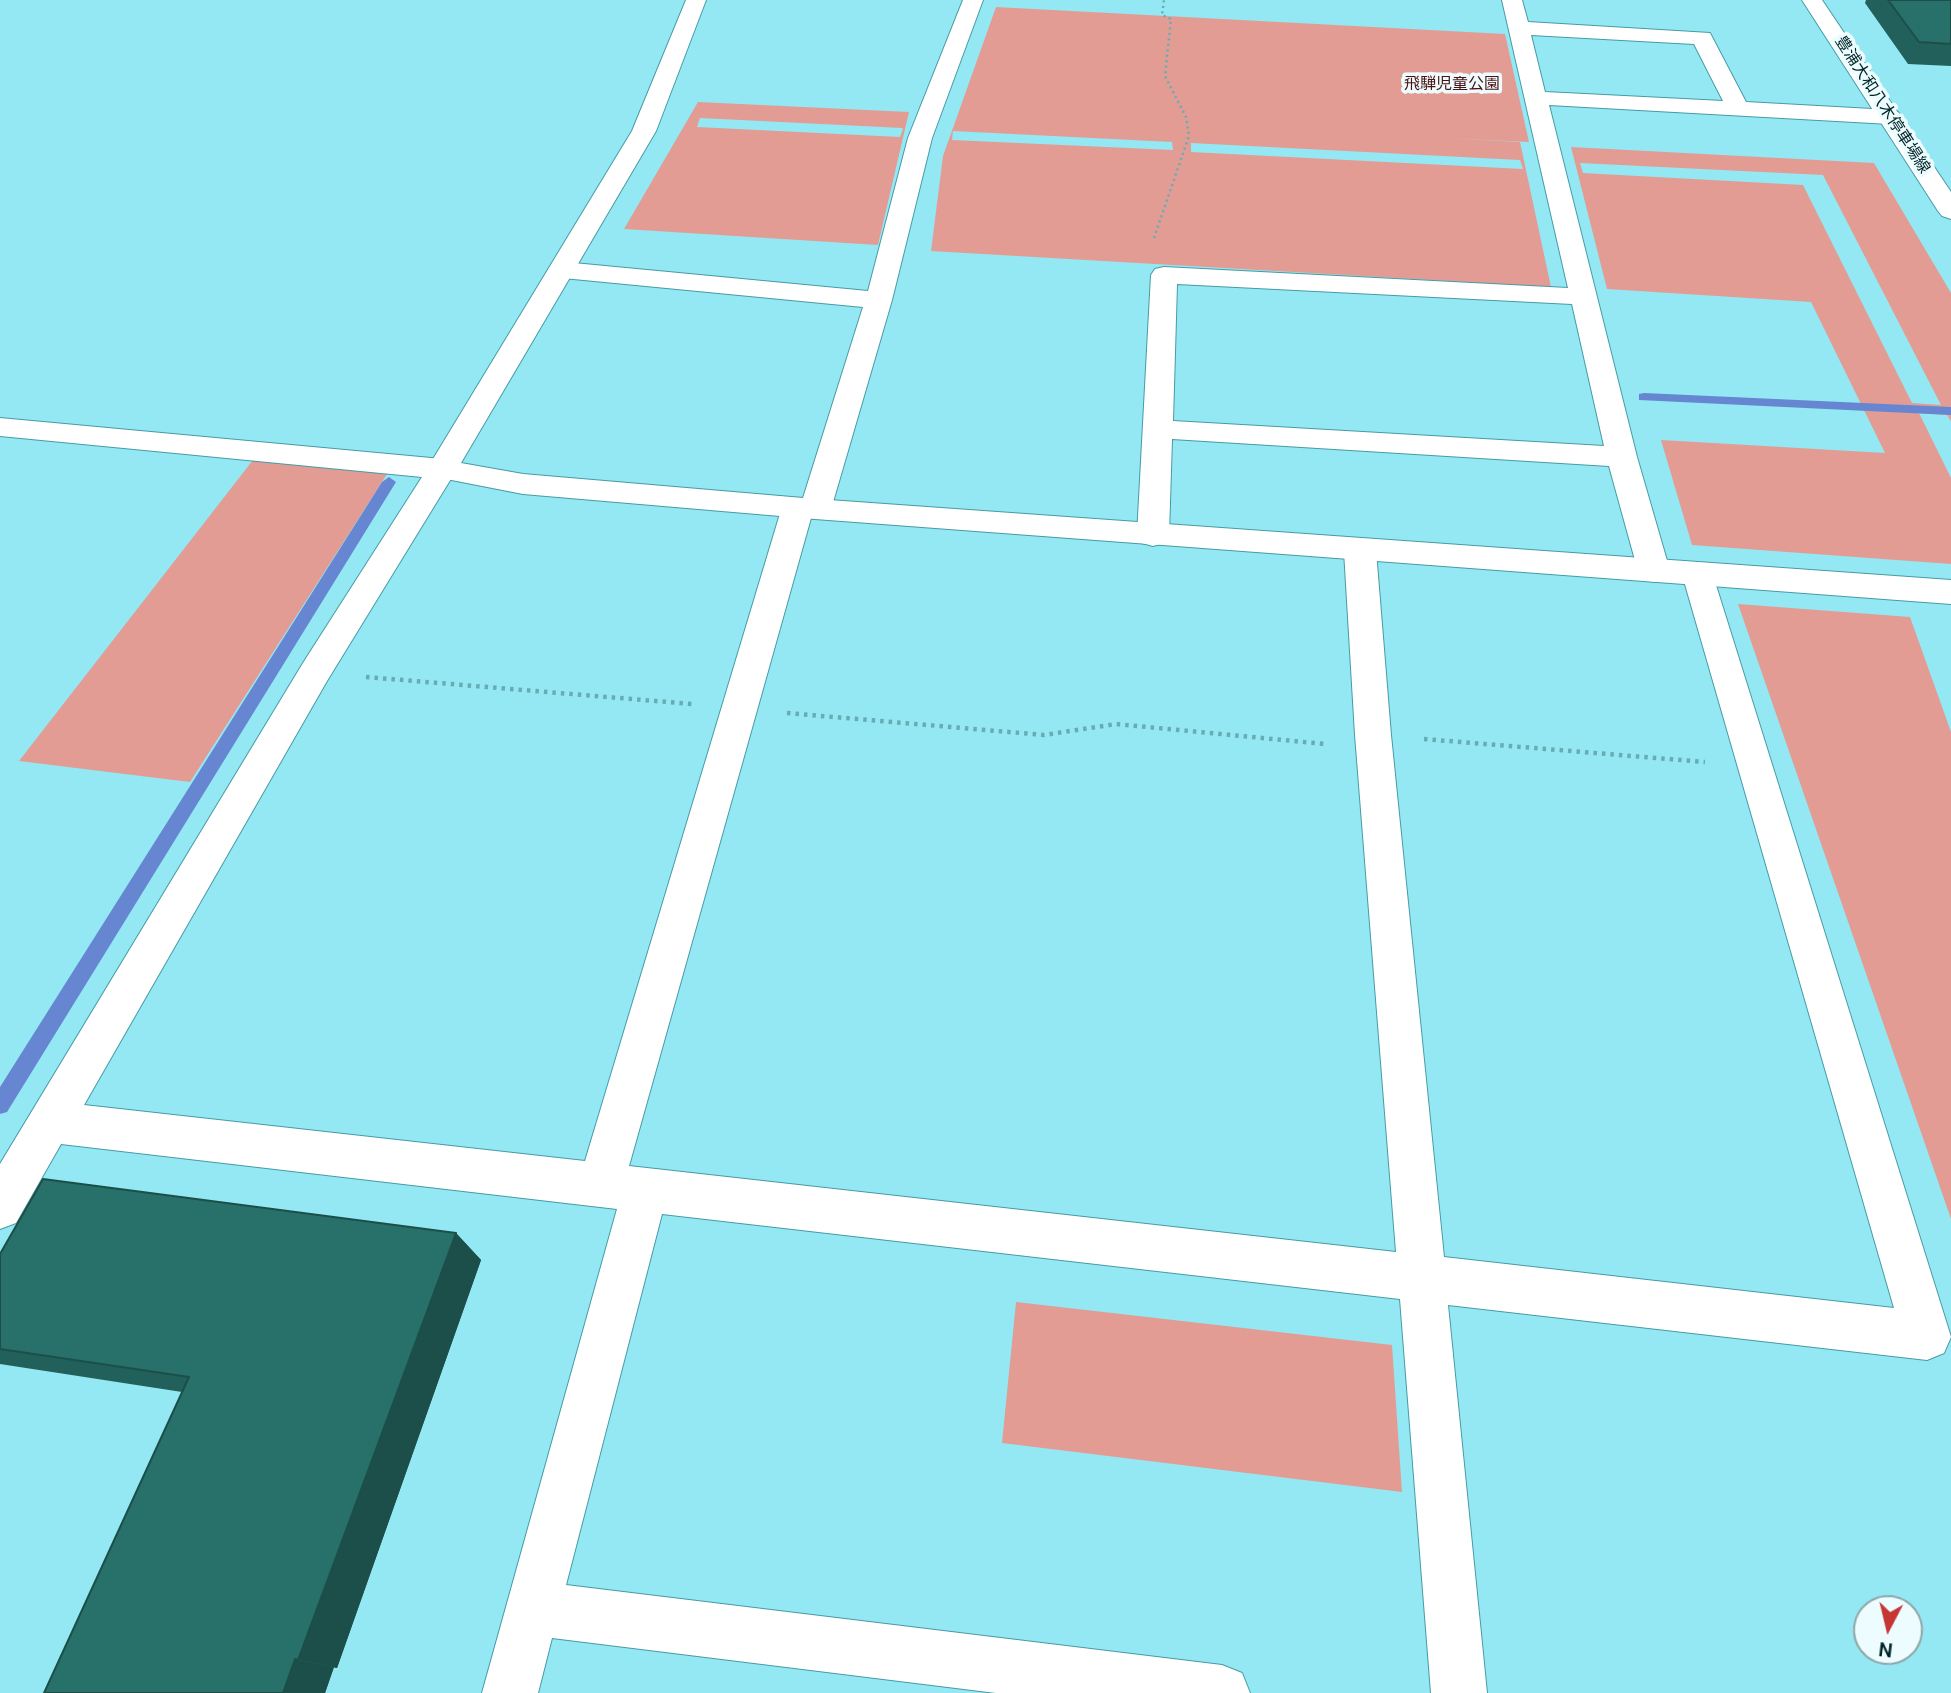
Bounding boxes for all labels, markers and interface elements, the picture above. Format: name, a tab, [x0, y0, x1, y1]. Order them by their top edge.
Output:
street label: 豊浦大和八木停車場線	[1830, 33, 1934, 177]
park label: 飛騨児童公園	[1404, 75, 1500, 95]
north arrow	[1853, 1595, 1923, 1665]
text: N	[1877, 1636, 1894, 1663]

